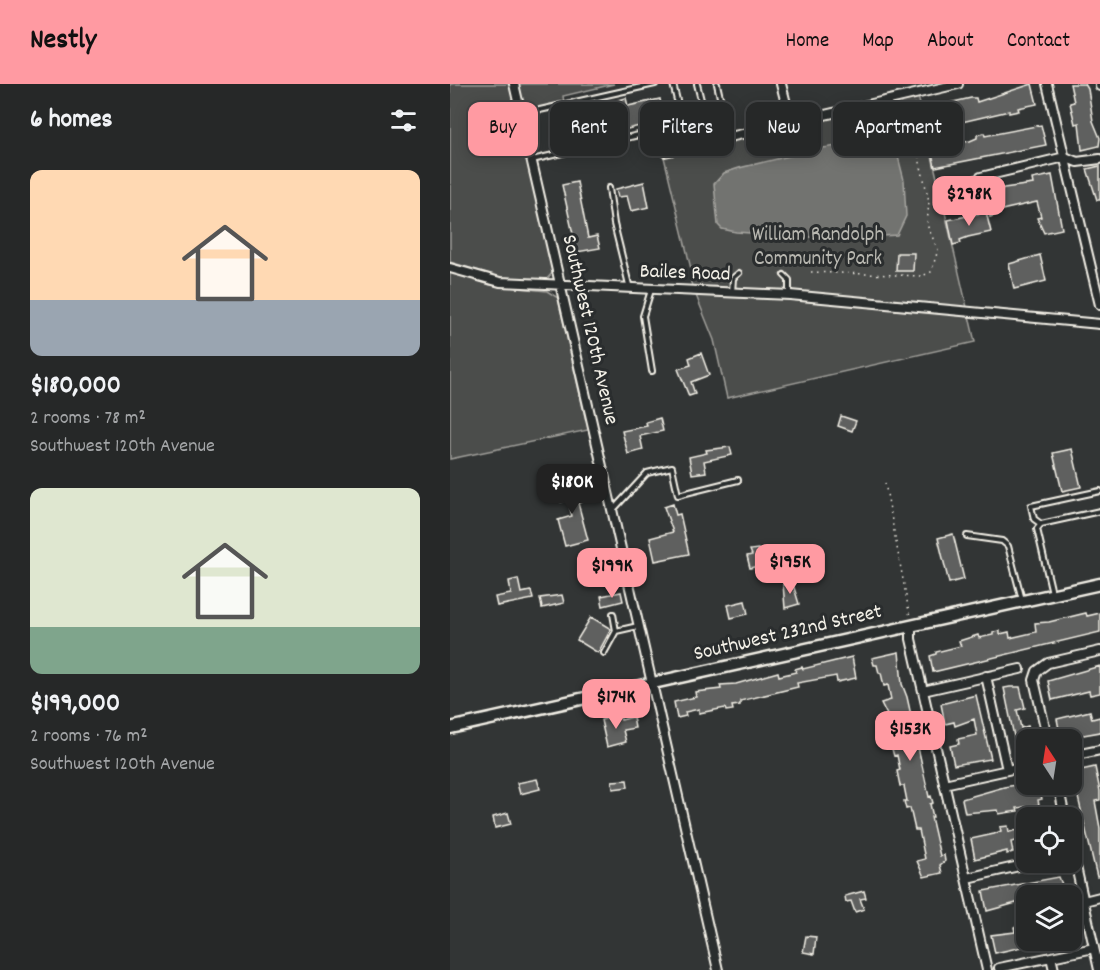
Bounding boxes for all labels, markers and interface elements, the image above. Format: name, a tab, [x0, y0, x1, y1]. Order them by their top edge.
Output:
text: Nestly	[30, 22, 96, 62]
text: Home	[785, 27, 829, 57]
text: Map	[862, 27, 894, 57]
text: About	[927, 27, 974, 57]
text: Contact	[1007, 27, 1070, 57]
text: 6 homes	[30, 102, 112, 139]
chip: Buy	[468, 102, 538, 156]
chip: Rent	[550, 102, 628, 156]
chip: Filters	[640, 102, 734, 156]
chip: New	[746, 102, 821, 156]
chip: Apartment	[833, 102, 963, 156]
icon: filters	[387, 104, 420, 137]
pin: $298K	[927, 176, 1011, 227]
text: $298K	[946, 181, 992, 209]
icon: home	[171, 209, 279, 317]
park label: William Randolph Community Park	[752, 221, 884, 275]
street label: Southwest 120th Avenue	[553, 232, 625, 428]
street label: Bailes Road	[639, 257, 731, 291]
text: $180,000	[30, 368, 121, 405]
text: 2 rooms · 78 m²	[30, 405, 146, 433]
text: Southwest 120th Avenue	[30, 433, 215, 461]
pin: $180K	[530, 464, 614, 515]
text: $180K	[551, 469, 593, 497]
icon: home	[171, 527, 279, 635]
pin: $195K	[748, 544, 832, 595]
pin: $199K	[570, 548, 654, 599]
text: $195K	[769, 549, 811, 577]
text: $199K	[591, 553, 633, 581]
street label: Southwest 232nd Street	[691, 598, 885, 670]
pin: $174K	[574, 679, 658, 730]
text: $174K	[596, 684, 636, 712]
text: $199,000	[30, 686, 120, 723]
pin: $153K	[868, 711, 952, 762]
text: $153K	[889, 716, 931, 744]
text: 2 rooms · 76 m²	[30, 723, 148, 751]
north arrow	[1016, 729, 1082, 795]
map controls	[1016, 729, 1082, 951]
text: Southwest 120th Avenue	[30, 751, 215, 779]
button: locate	[1016, 807, 1082, 873]
button: layers	[1016, 885, 1082, 951]

